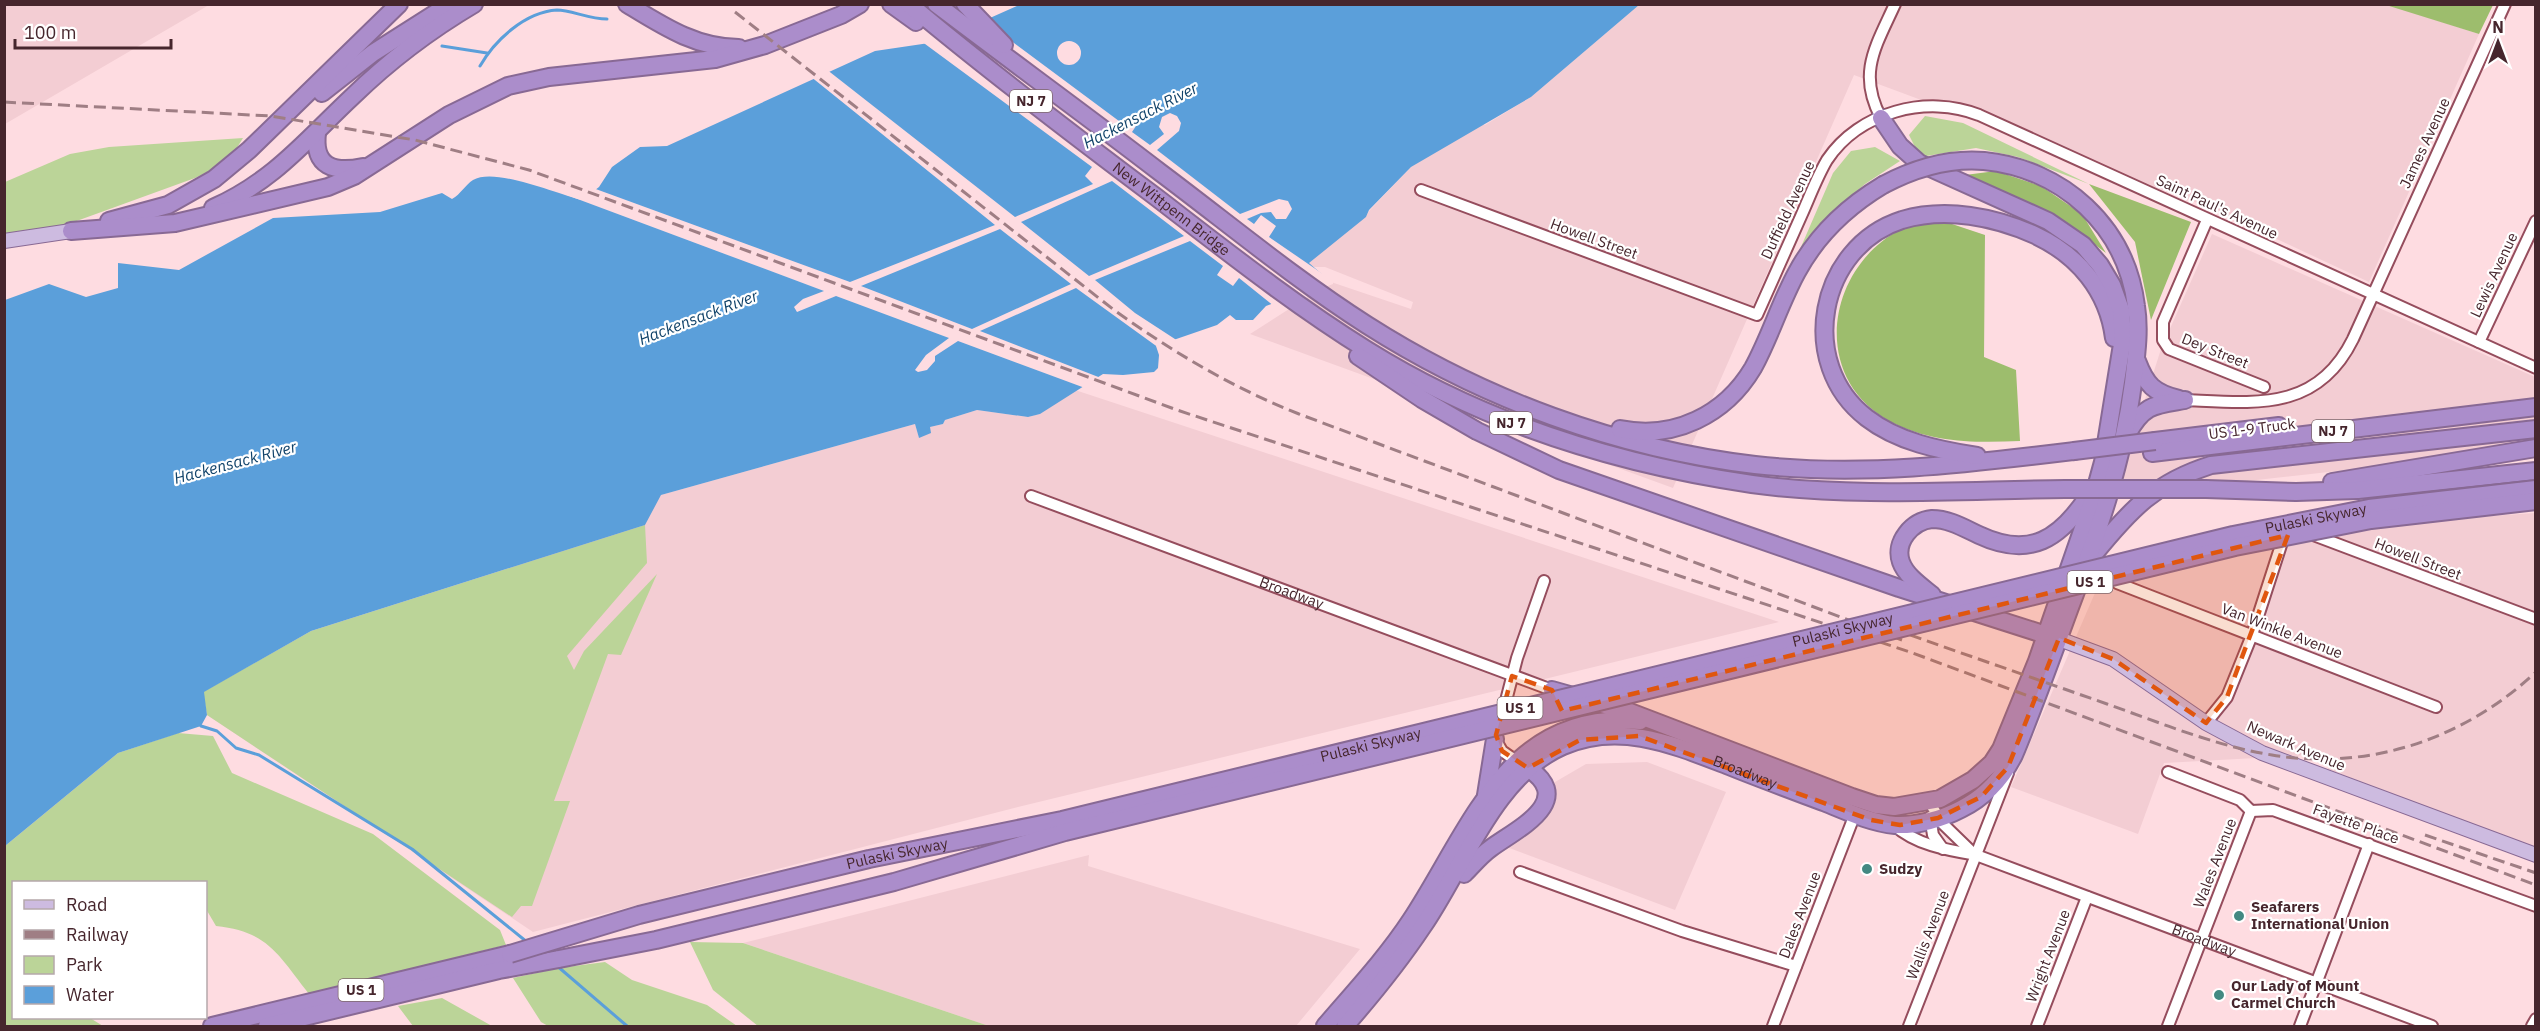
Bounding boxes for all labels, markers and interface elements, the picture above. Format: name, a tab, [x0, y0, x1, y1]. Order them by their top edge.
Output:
scale bar	[15, 12, 171, 50]
north arrow	[2468, 12, 2528, 72]
text: N	[2492, 17, 2504, 37]
text: 100 m	[24, 21, 76, 44]
water label: Hackensack River	[1079, 77, 1202, 152]
road number: NJ 7	[1010, 90, 1052, 112]
street label: James Avenue	[2395, 94, 2454, 191]
street label: Duffield Avenue	[1756, 157, 1819, 262]
street label: New Wittpenn Bridge	[1109, 158, 1234, 260]
street label: Saint Paul's Avenue	[2153, 170, 2281, 243]
street label: Howell Street	[1548, 214, 1640, 263]
street label: Lewis Avenue	[2466, 229, 2522, 320]
water label: Hackensack River	[636, 285, 761, 349]
street label: Dey Street	[2179, 329, 2251, 373]
road number: NJ 7	[1490, 412, 1532, 434]
street label: US 1-9 Truck	[2207, 414, 2297, 443]
road number: NJ 7	[2312, 420, 2354, 442]
water label: Hackensack River	[172, 436, 300, 488]
street label: Pulaski Skyway	[2263, 499, 2369, 537]
street label: Howell Street	[2372, 533, 2464, 584]
road number: US 1	[2068, 571, 2112, 593]
street label: Broadway	[1257, 572, 1327, 613]
street label: Van Winkle Avenue	[2219, 599, 2345, 662]
street label: Pulaski Skyway	[1790, 608, 1896, 651]
road number: US 1	[1498, 697, 1543, 719]
street label: Newark Avenue	[2244, 716, 2348, 775]
street label: Pulaski Skyway	[1318, 723, 1423, 766]
street label: Broadway	[1710, 751, 1780, 793]
street label: Fayette Place	[2310, 799, 2402, 848]
street label: Wales Avenue	[2189, 815, 2240, 910]
street label: Pulaski Skyway	[844, 833, 950, 873]
place label: Sudzy	[1879, 859, 1922, 878]
marker: Sudzy	[1860, 862, 1874, 876]
street label: Dales Avenue	[1774, 869, 1825, 961]
legend	[12, 881, 207, 1019]
street label: Wallis Avenue	[1902, 888, 1953, 982]
text: Road	[66, 893, 107, 916]
place label: Seafarers International Union	[2251, 897, 2389, 933]
street label: Wright Avenue	[2021, 907, 2074, 1005]
marker: Seafarers International Union	[2232, 909, 2246, 923]
street label: Broadway	[2169, 919, 2239, 961]
text: Railway	[66, 923, 128, 946]
text: Park	[66, 953, 103, 976]
place label: Our Lady of Mount Carmel Church	[2231, 976, 2359, 1012]
road number: US 1	[338, 979, 384, 1001]
text: Water	[66, 983, 115, 1006]
marker: Our Lady of Mount Carmel Church	[2212, 988, 2226, 1002]

